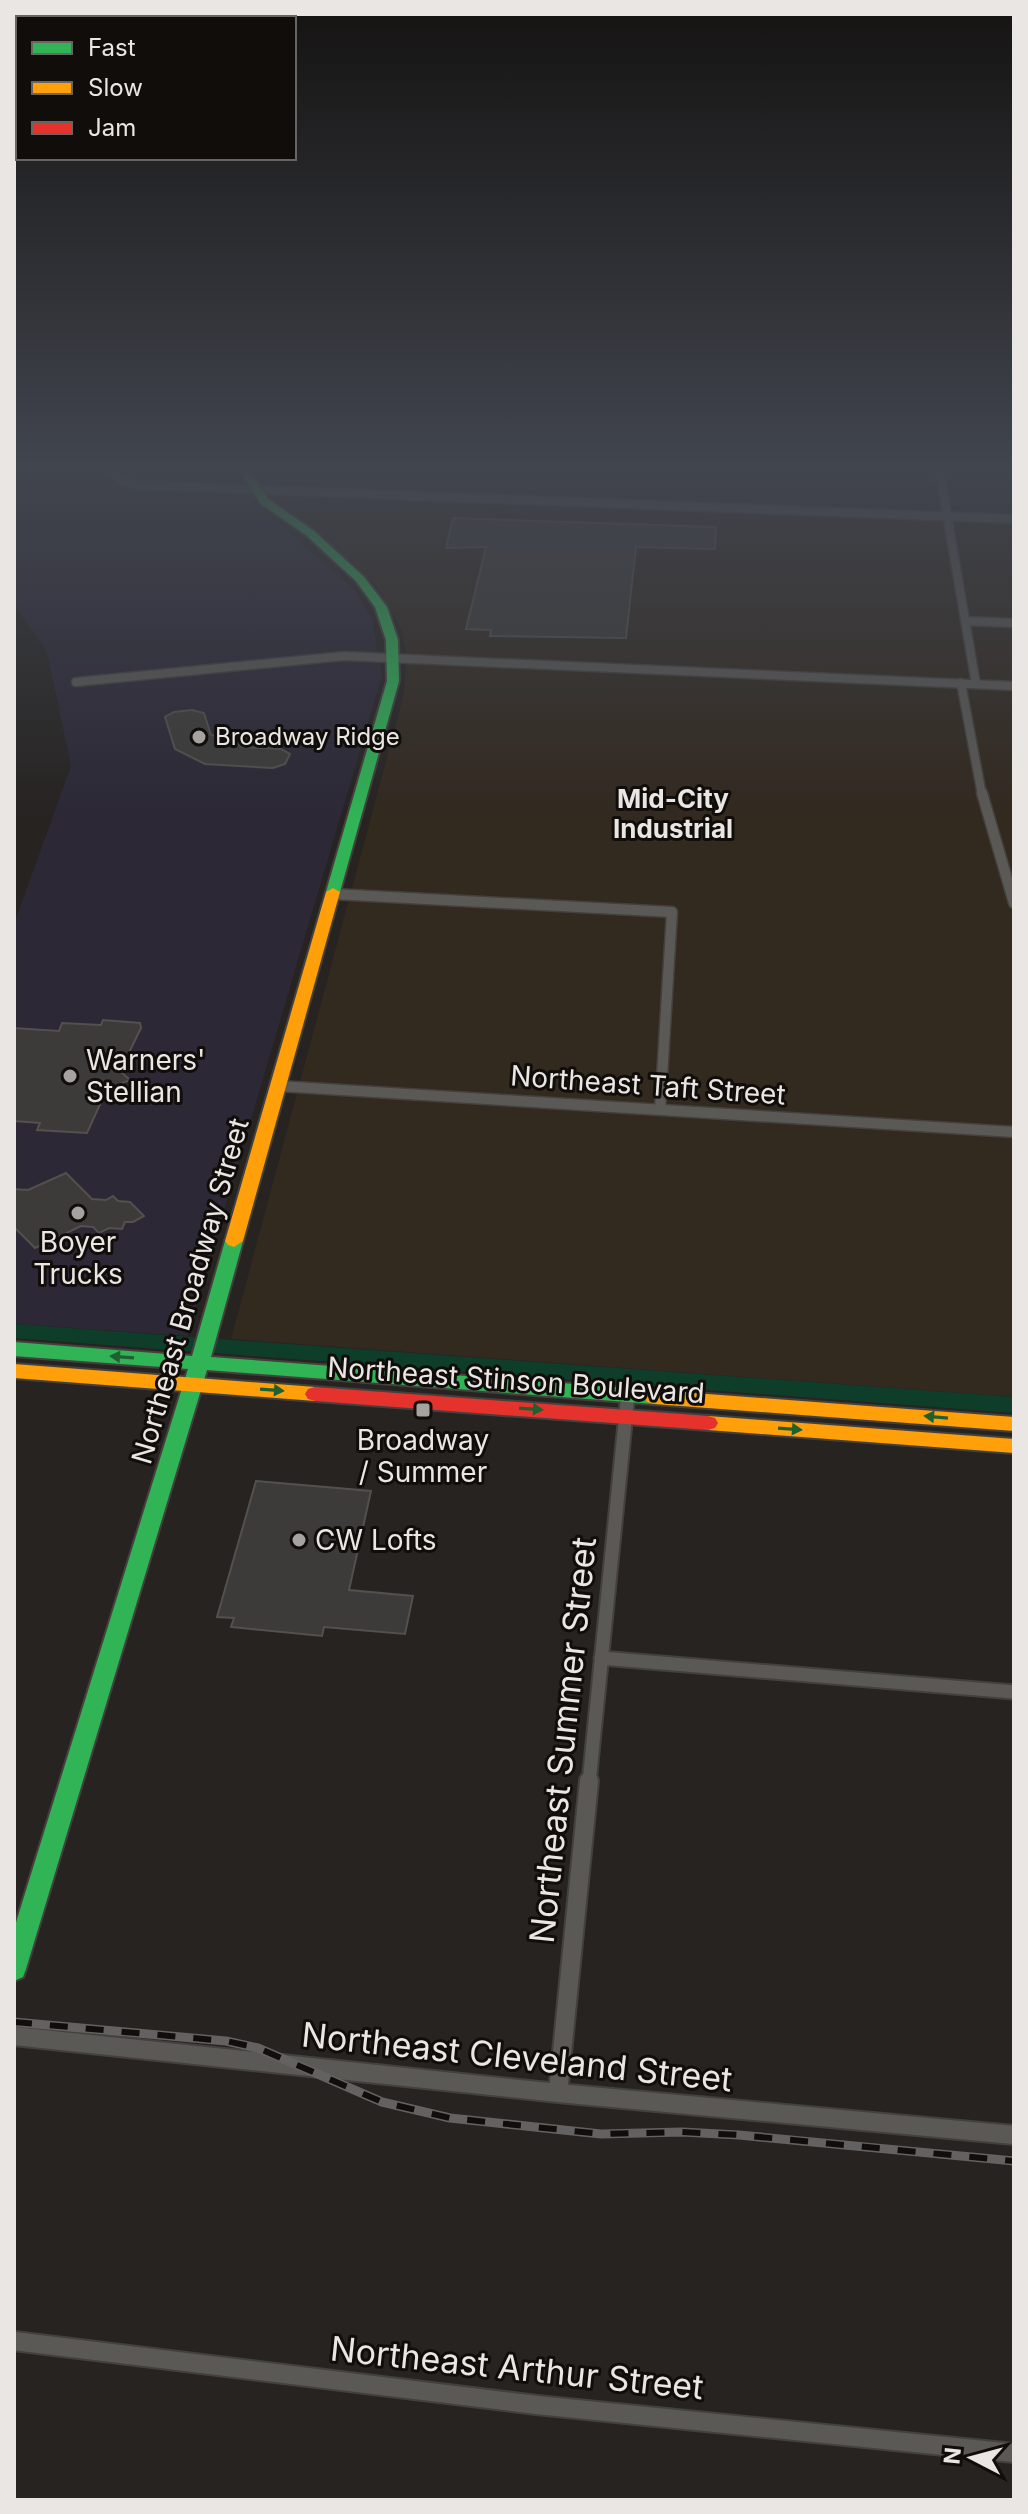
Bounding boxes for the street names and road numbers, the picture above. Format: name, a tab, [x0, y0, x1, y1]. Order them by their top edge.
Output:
street label: Northeast Taft Street	[509, 1058, 787, 1112]
street label: Northeast Broadway Street	[124, 1114, 256, 1468]
street label: Northeast Stinson Boulevard	[326, 1350, 706, 1410]
street label: Northeast Summer Street	[521, 1535, 604, 1945]
street label: Northeast Cleveland Street	[300, 2014, 734, 2100]
street label: Northeast Arthur Street	[328, 2328, 706, 2407]

